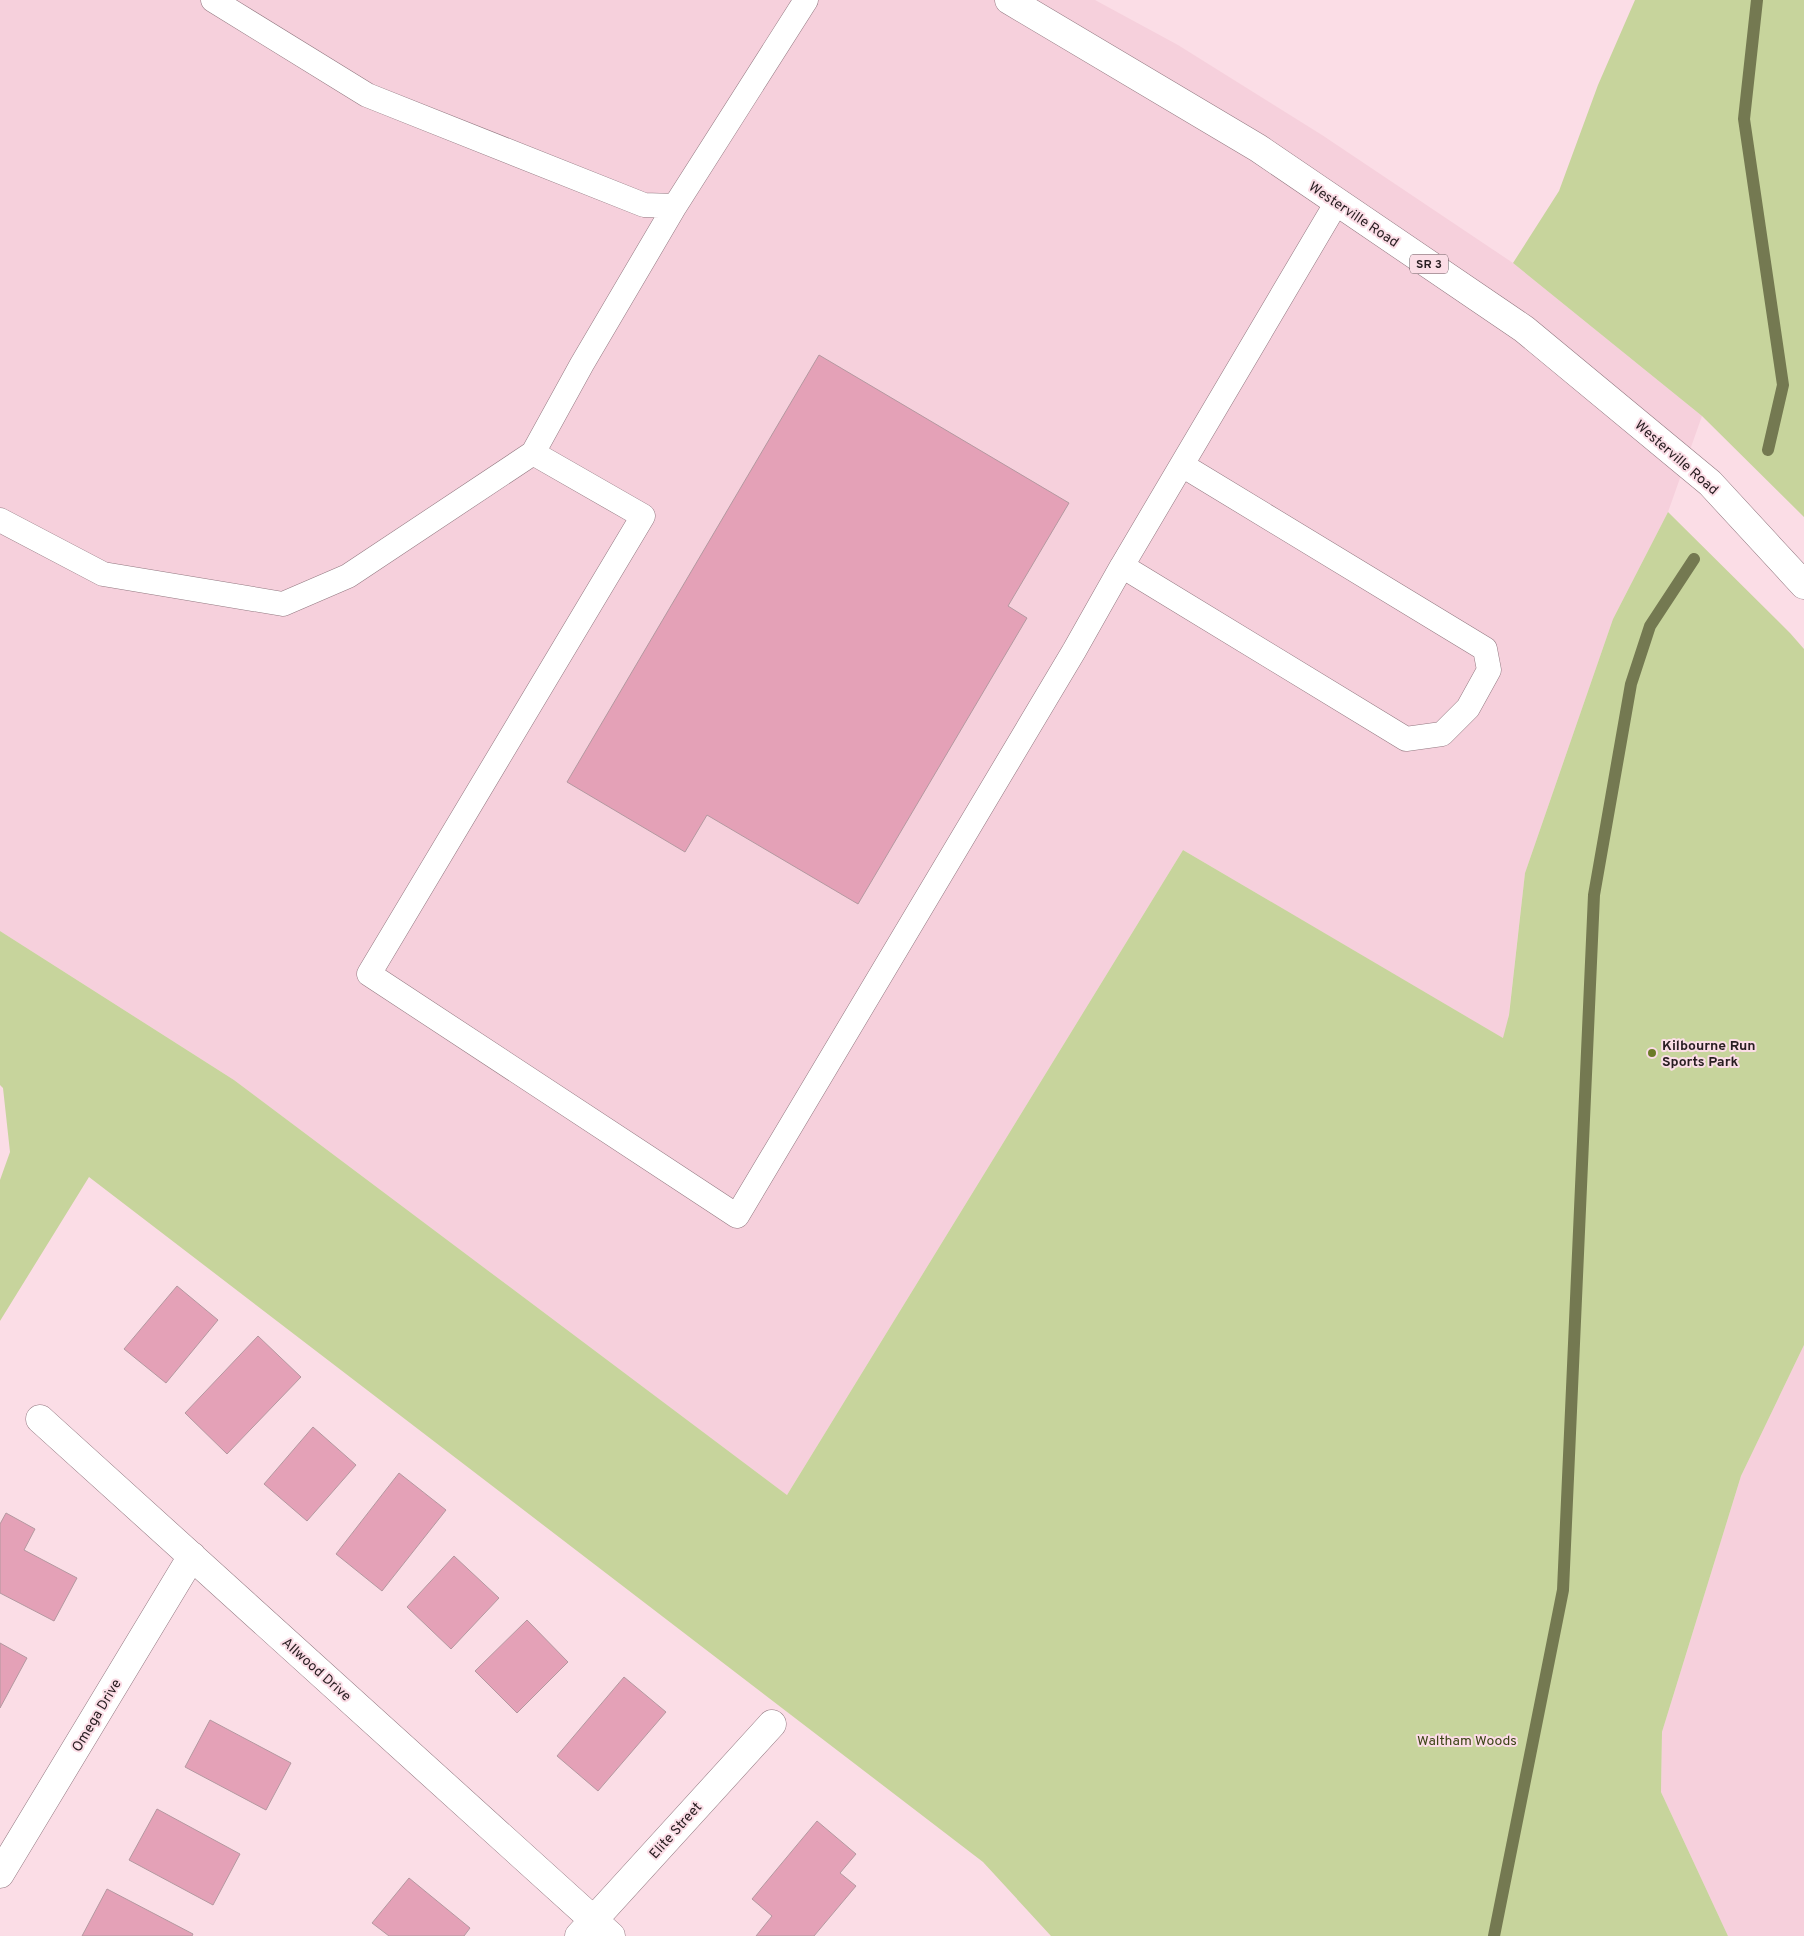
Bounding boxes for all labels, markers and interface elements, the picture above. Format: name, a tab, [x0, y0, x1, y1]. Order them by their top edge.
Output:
street label: Westerville Road	[1305, 179, 1401, 252]
road number: SR 3	[1410, 254, 1448, 274]
street label: Westerville Road	[1631, 417, 1721, 499]
place label: Kilbourne Run Sports Park	[1662, 1038, 1756, 1071]
marker: Kilbourne Run Sports Park	[1646, 1047, 1658, 1059]
street label: Allwood Drive	[278, 1635, 354, 1706]
street label: Omega Drive	[69, 1676, 126, 1755]
park label: Waltham Woods	[1417, 1733, 1517, 1750]
street label: Elite Street	[646, 1799, 706, 1863]

